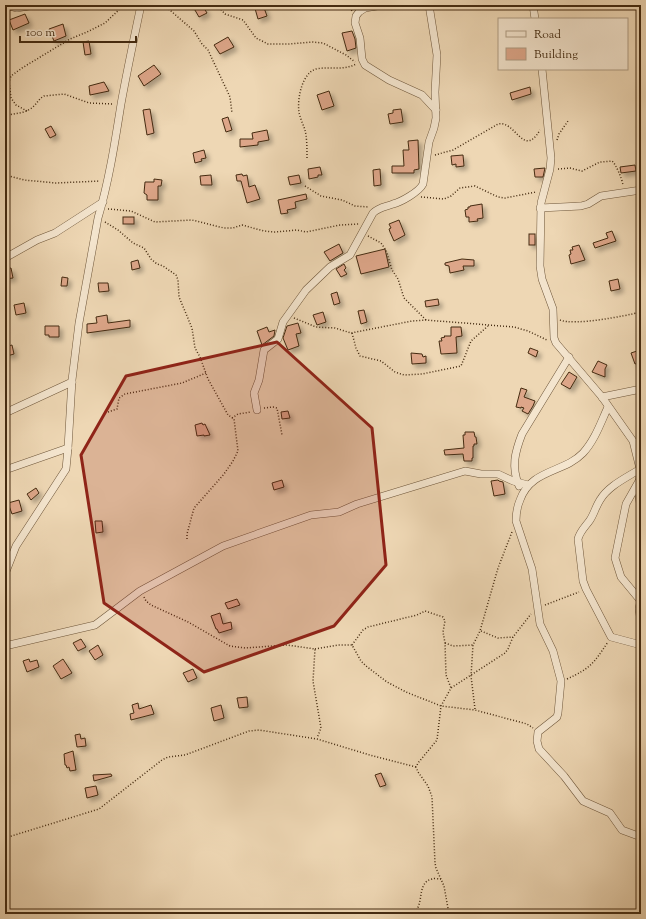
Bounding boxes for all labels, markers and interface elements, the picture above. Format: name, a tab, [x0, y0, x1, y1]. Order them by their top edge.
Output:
scale bar	[20, 18, 136, 44]
legend	[498, 18, 628, 70]
text: 100 m	[26, 24, 55, 42]
text: Road	[534, 26, 561, 44]
text: Building	[534, 46, 578, 64]

